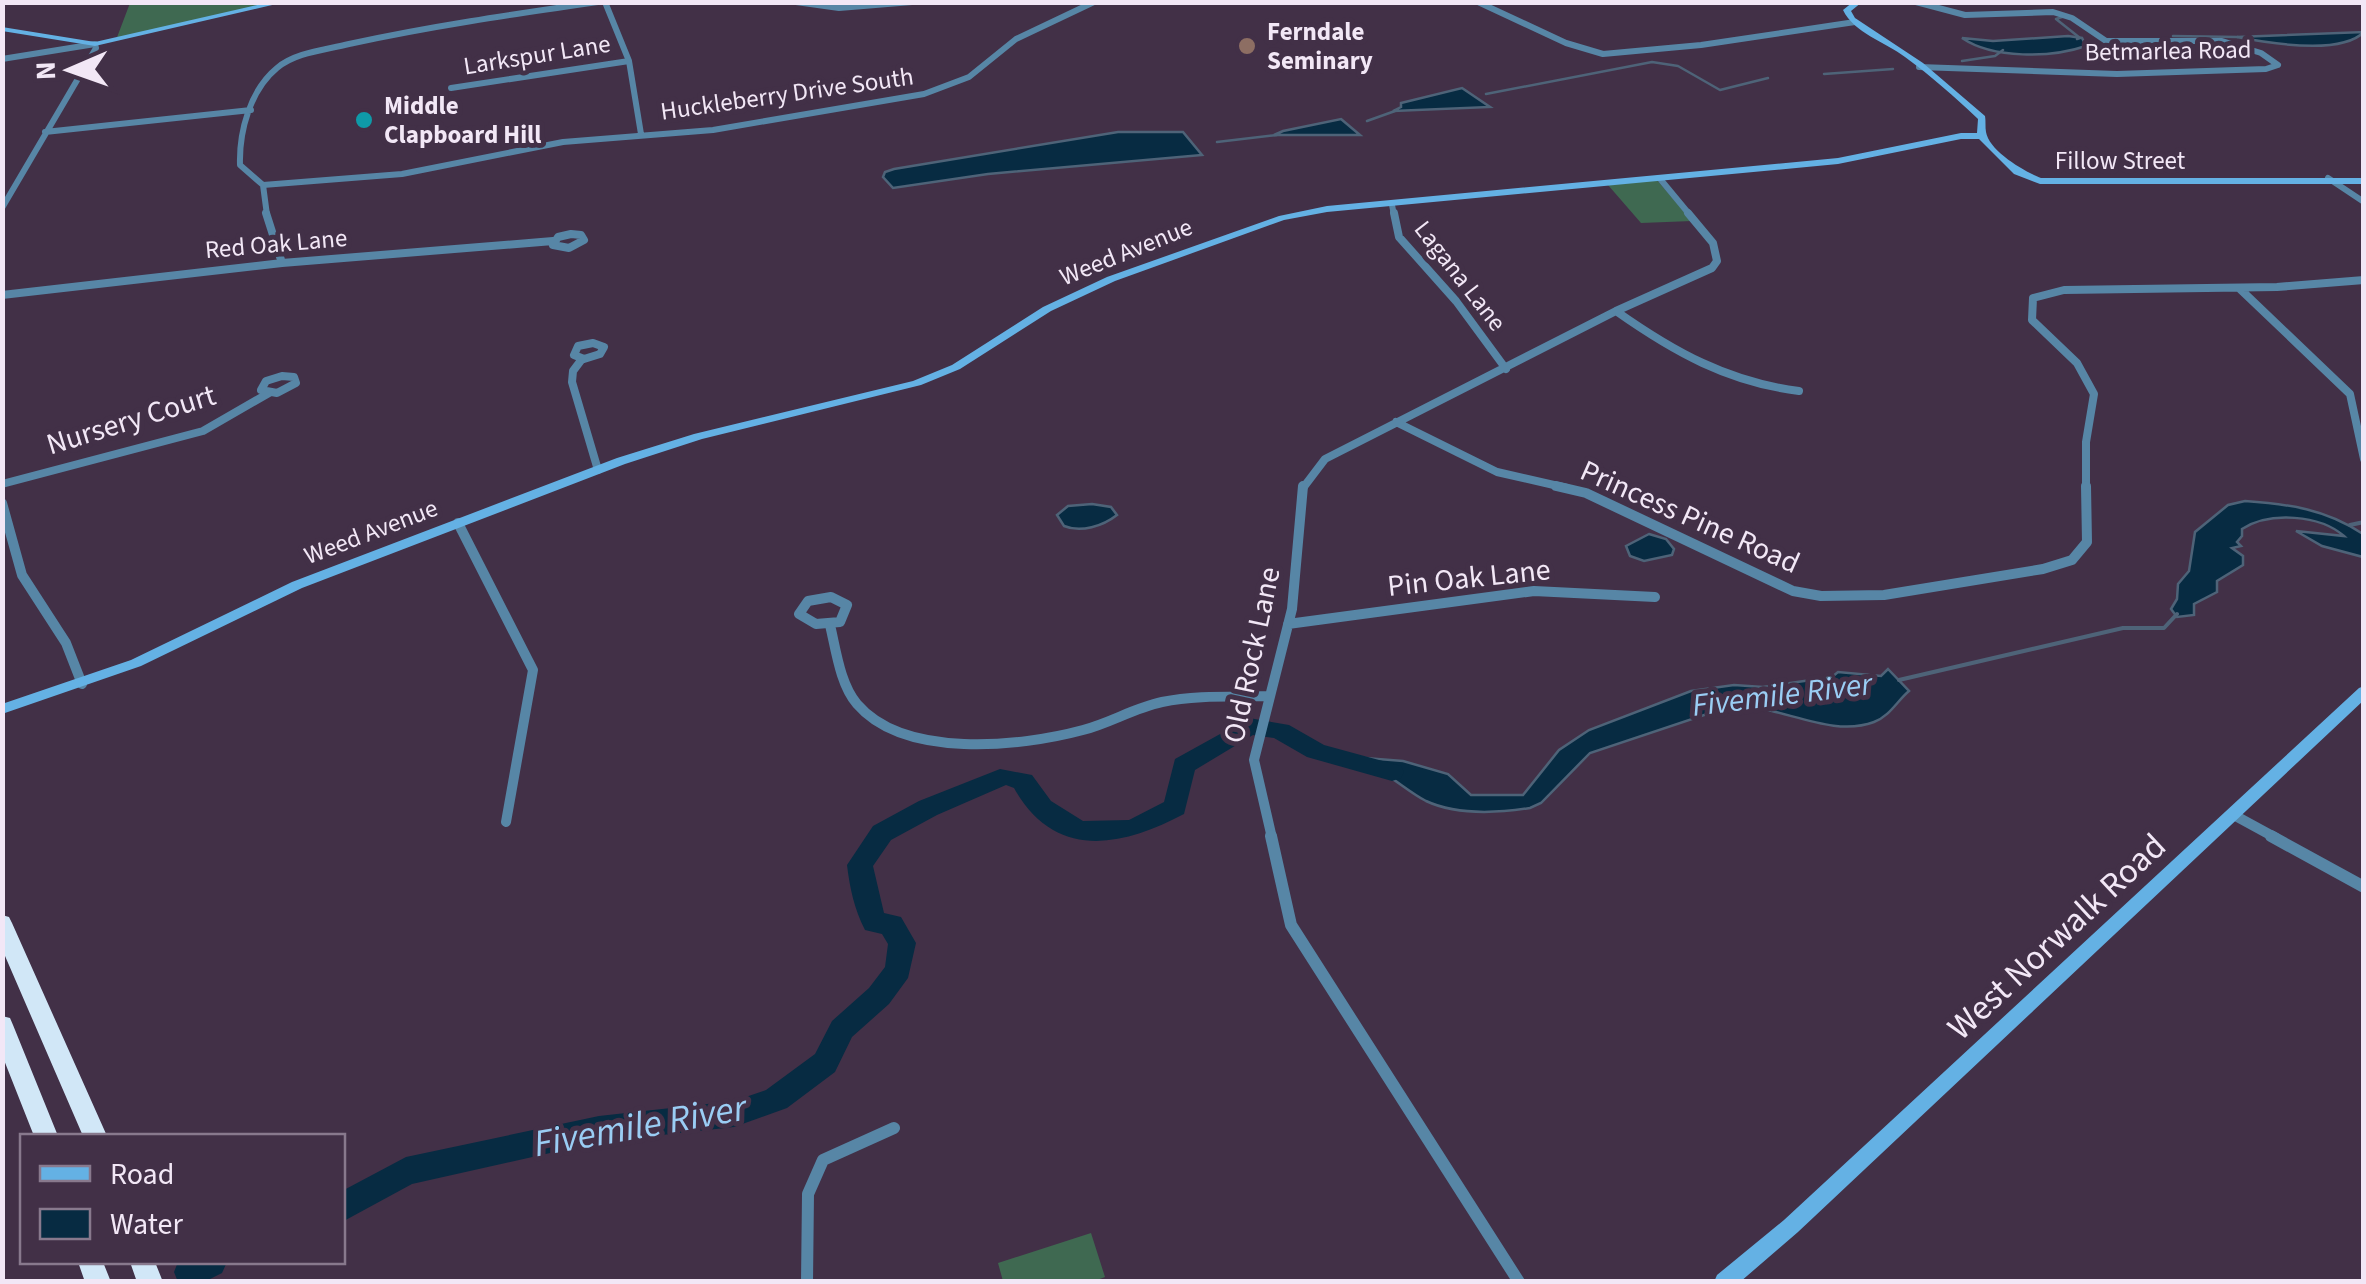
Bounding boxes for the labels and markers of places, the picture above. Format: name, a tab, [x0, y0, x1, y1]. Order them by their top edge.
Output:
place label: Ferndale Seminary	[1267, 14, 1373, 79]
marker: Ferndale Seminary	[1236, 35, 1258, 57]
place label: Middle Clapboard Hill	[384, 88, 541, 153]
marker: Middle Clapboard Hill	[353, 109, 375, 131]

